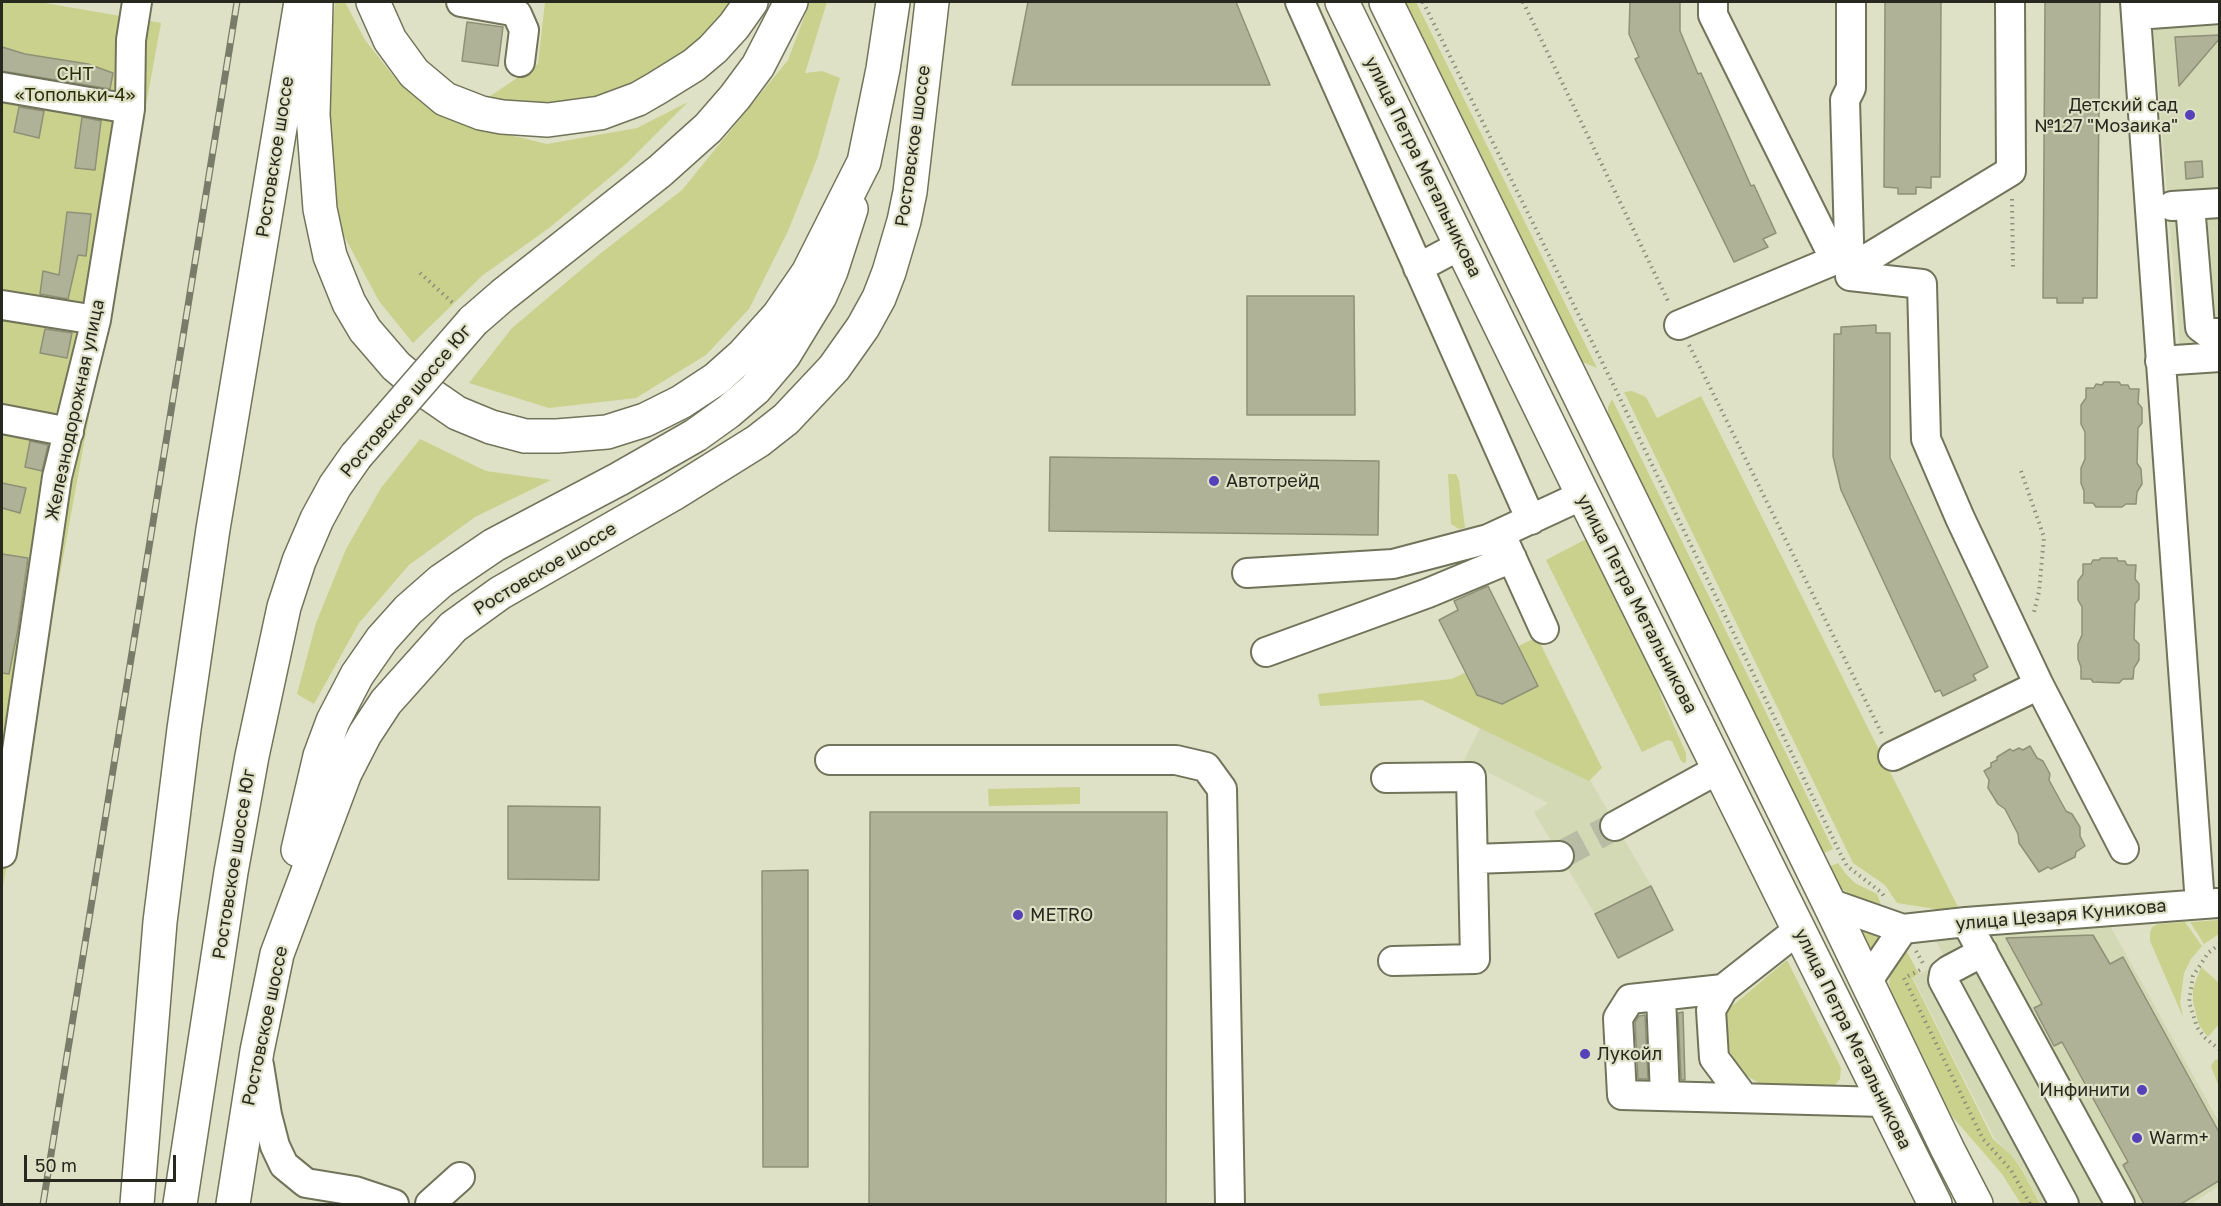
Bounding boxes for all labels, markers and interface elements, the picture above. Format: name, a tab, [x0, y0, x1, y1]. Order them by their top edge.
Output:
street label: улица Петра Метальникова	[1360, 53, 1486, 281]
park label: СНТ «Топольки-4»	[15, 63, 135, 106]
street label: Ростовское шоссе	[891, 64, 935, 228]
street label: Ростовское шоссе	[252, 75, 298, 239]
place label: Детский сад №127 "Мозаика"	[2034, 94, 2178, 136]
marker: Детский сад №127 "Мозаика"	[2183, 108, 2197, 122]
street label: Железнодорожная улица	[41, 297, 109, 523]
street label: Ростовское шоссе Юг	[336, 320, 476, 482]
place label: Автотрейд	[1226, 470, 1320, 492]
marker: Автотрейд	[1207, 474, 1221, 488]
street label: улица Петра Метальникова	[1572, 491, 1702, 717]
street label: Ростовское шоссе	[470, 518, 620, 620]
street label: Ростовское шоссе Юг	[208, 767, 260, 961]
street label: улица Цезаря Куникова	[1955, 895, 2167, 935]
place label: METRO	[1030, 904, 1093, 926]
marker: METRO	[1011, 908, 1025, 922]
street label: улица Петра Метальникова	[1790, 925, 1916, 1153]
street label: Ростовское шоссе	[238, 944, 292, 1108]
place label: Лукойл	[1597, 1043, 1662, 1065]
marker: Лукойл	[1578, 1047, 1592, 1061]
place label: Инфинити	[2039, 1079, 2130, 1101]
marker: Инфинити	[2135, 1083, 2149, 1097]
place label: Warm+	[2149, 1127, 2209, 1149]
marker: Warm+	[2130, 1131, 2144, 1145]
scale bar	[27, 1143, 178, 1181]
text: 50 m	[35, 1154, 77, 1176]

